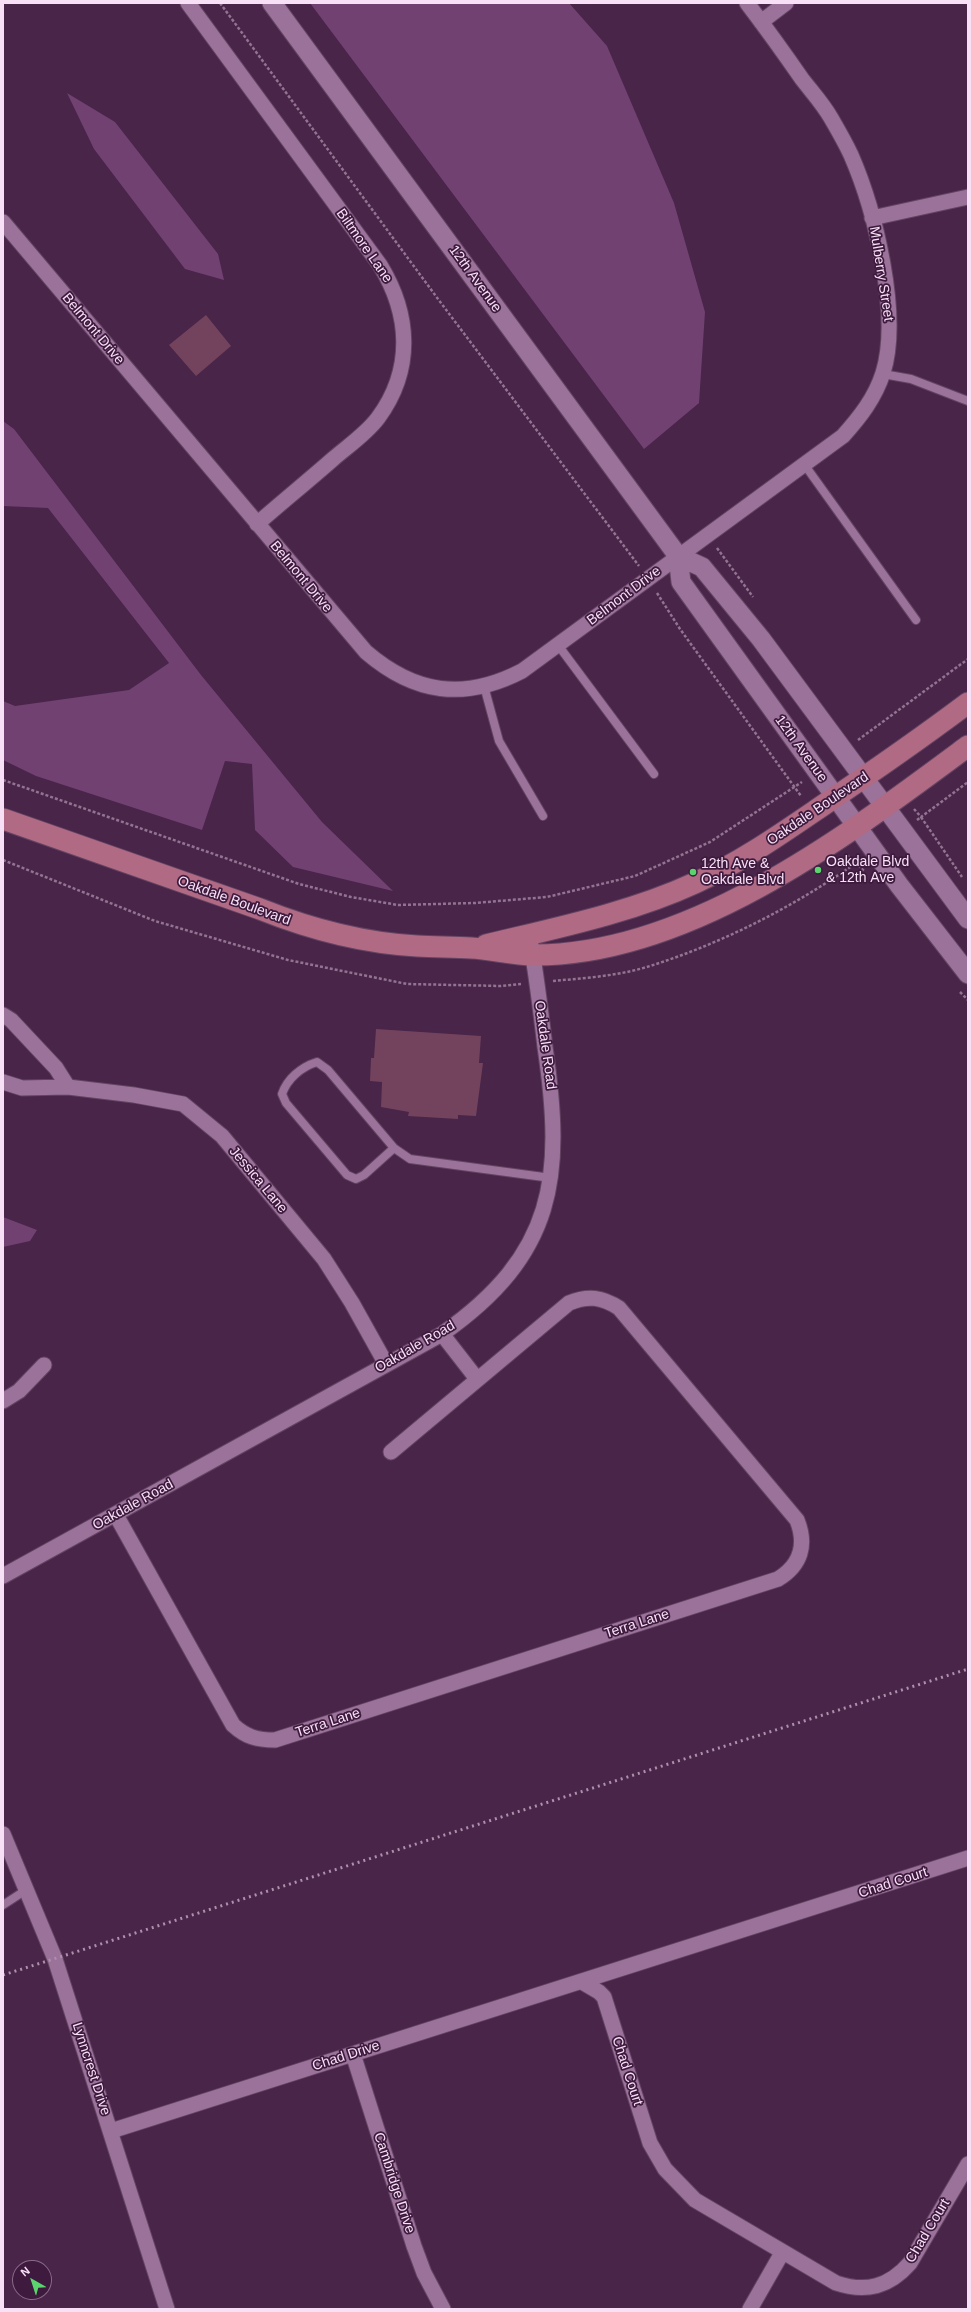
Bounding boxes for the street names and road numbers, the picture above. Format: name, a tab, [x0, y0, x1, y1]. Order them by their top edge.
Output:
street label: Biltmore Lane	[332, 206, 396, 286]
street label: Mulberry Street	[865, 225, 897, 323]
street label: 12th Avenue	[445, 242, 505, 316]
street label: Belmont Drive	[58, 290, 128, 368]
street label: Belmont Drive	[266, 538, 336, 616]
street label: Belmont Drive	[584, 563, 664, 629]
street label: 12th Avenue	[771, 712, 831, 786]
street label: Oakdale Boulevard	[764, 769, 872, 849]
street label: Oakdale Boulevard	[175, 873, 293, 929]
street label: Oakdale Road	[530, 1000, 560, 1090]
street label: Jessica Lane	[225, 1143, 291, 1217]
street label: Oakdale Road	[372, 1317, 458, 1377]
street label: Oakdale Road	[90, 1476, 176, 1534]
street label: Terra Lane	[603, 1606, 671, 1642]
street label: Terra Lane	[294, 1705, 362, 1741]
street label: Chad Court	[856, 1864, 930, 1902]
street label: Lynncrest Drive	[68, 2020, 114, 2118]
street label: Chad Court	[608, 2034, 646, 2108]
street label: Chad Drive	[310, 2037, 382, 2075]
street label: Cambridge Drive	[370, 2130, 418, 2236]
street label: Chad Court	[902, 2196, 954, 2266]

